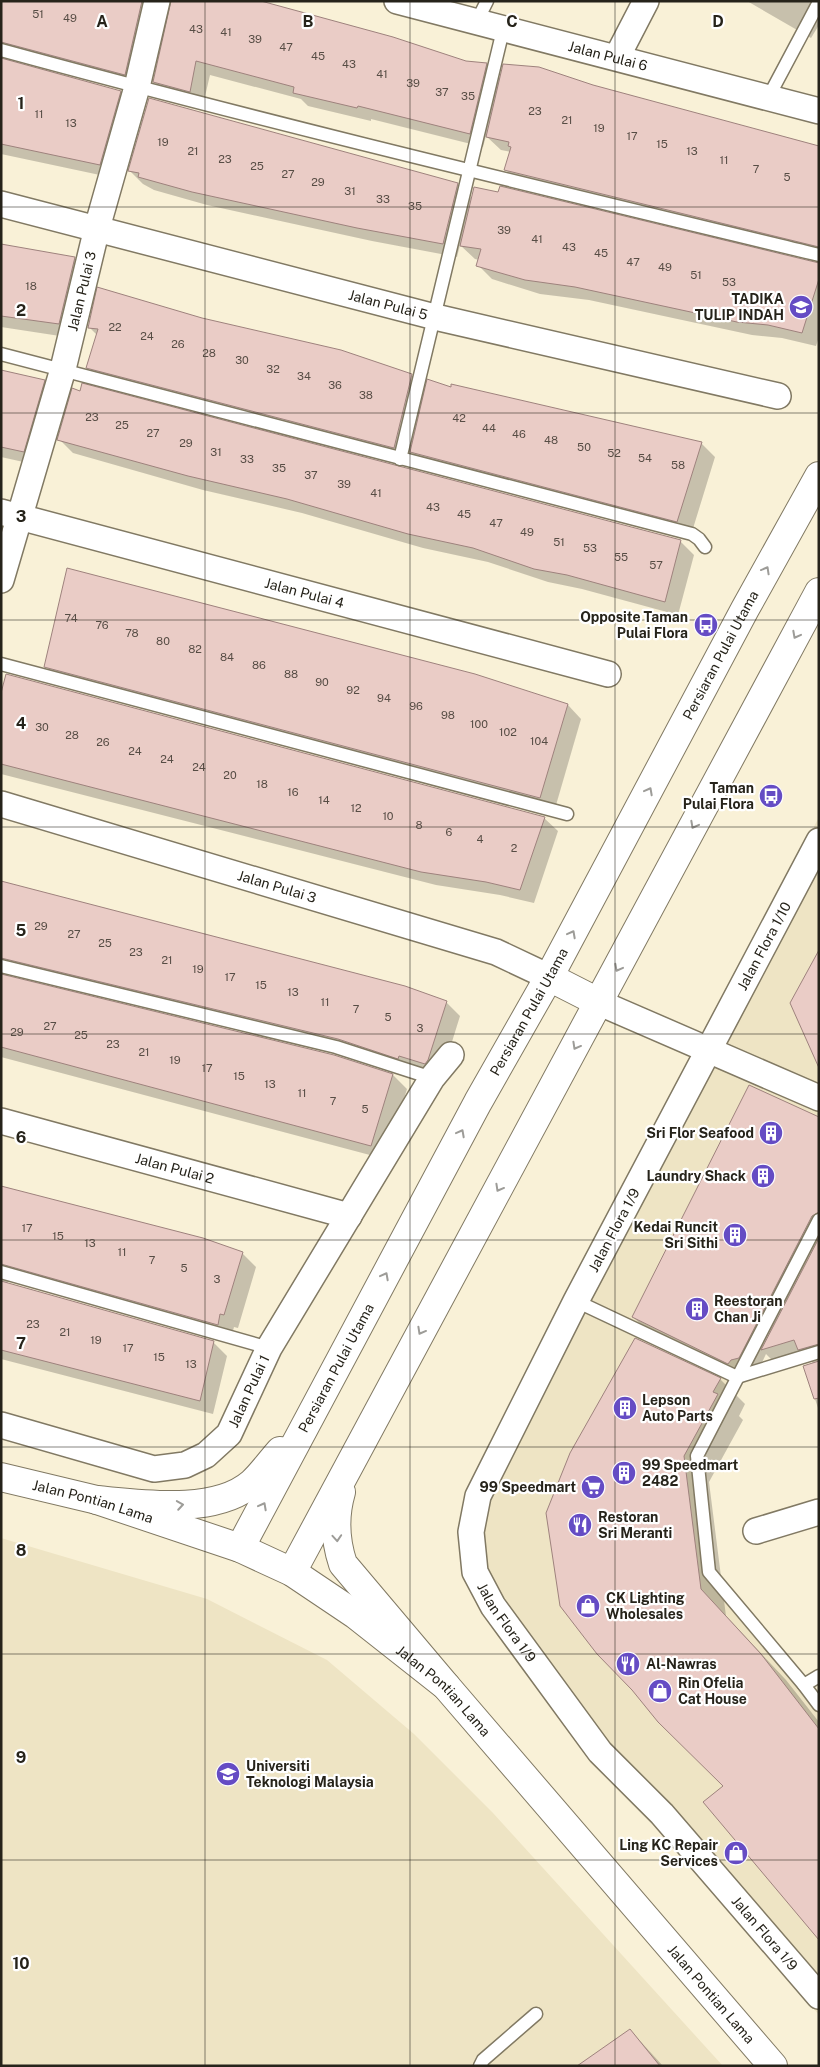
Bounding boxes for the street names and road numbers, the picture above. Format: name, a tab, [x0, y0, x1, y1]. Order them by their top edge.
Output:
street label: Jalan Pulai 6	[567, 38, 650, 74]
street label: Jalan Pulai 3	[64, 250, 99, 333]
street label: Jalan Pulai 5	[347, 287, 430, 323]
street label: Jalan Pulai 4	[263, 575, 346, 611]
street label: Persiaran Pulai Utama	[680, 588, 762, 722]
street label: Jalan Pulai 3	[236, 867, 318, 906]
street label: Jalan Flora 1/10	[734, 899, 794, 993]
street label: Persiaran Pulai Utama	[487, 945, 571, 1079]
street label: Jalan Pulai 2	[134, 1150, 216, 1187]
street label: Jalan Flora 1/9	[585, 1185, 643, 1275]
street label: Persiaran Pulai Utama	[295, 1301, 377, 1435]
street label: Jalan Pulai 1	[225, 1352, 273, 1430]
street label: Jalan Pontian Lama	[31, 1477, 155, 1526]
street label: Jalan Flora 1/9	[474, 1580, 539, 1665]
street label: Jalan Pontian Lama	[393, 1642, 494, 1740]
street label: Jalan Flora 1/9	[729, 1893, 801, 1974]
street label: Jalan Pontian Lama	[664, 1942, 758, 2047]

